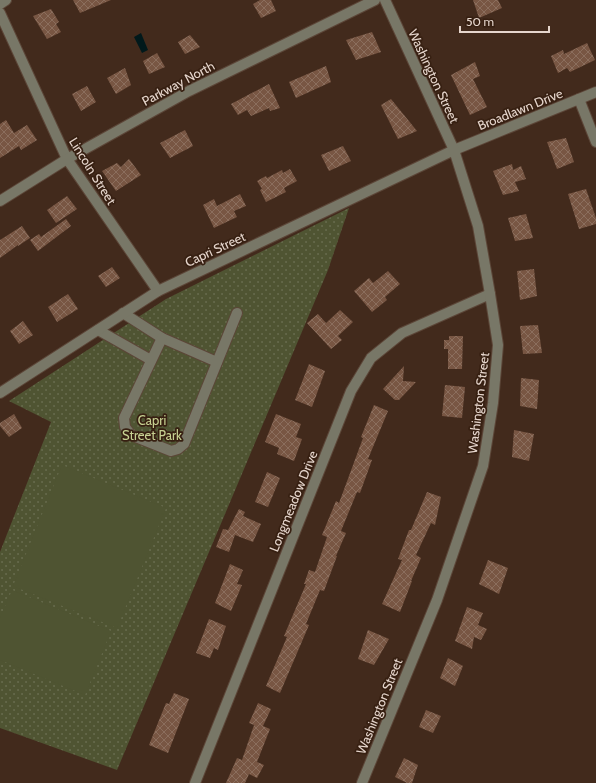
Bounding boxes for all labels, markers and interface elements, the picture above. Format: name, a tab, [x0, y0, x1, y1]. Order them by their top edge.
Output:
scale bar	[460, 8, 549, 34]
text: 50 m	[466, 14, 494, 29]
street label: Washington Street	[405, 26, 463, 126]
street label: Parkway North	[139, 57, 217, 109]
street label: Broadlawn Drive	[475, 85, 565, 133]
street label: Lincoln Street	[66, 134, 120, 208]
street label: Capri Street	[182, 228, 248, 270]
street label: Washington Street	[464, 351, 492, 455]
park label: Capri Street Park	[122, 412, 182, 443]
street label: Longmeadow Drive	[265, 448, 321, 554]
street label: Washington Street	[352, 655, 406, 756]

